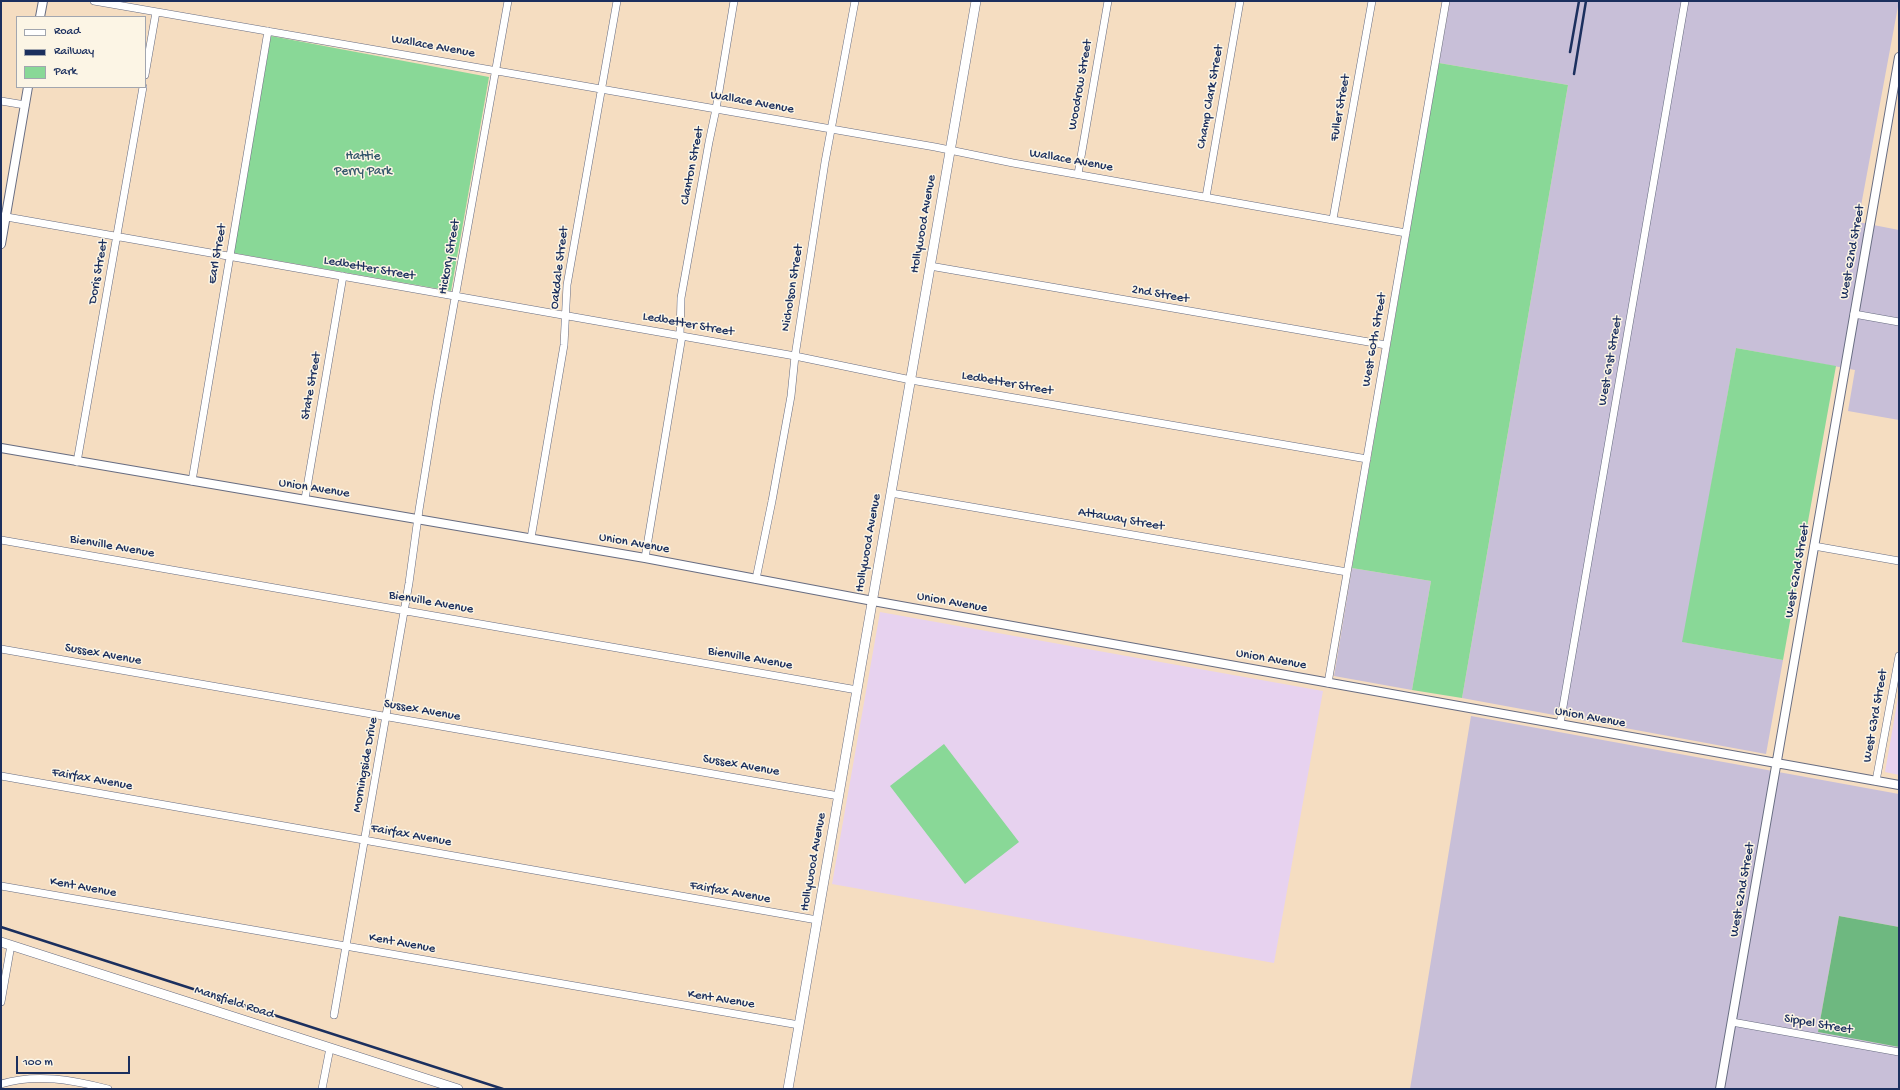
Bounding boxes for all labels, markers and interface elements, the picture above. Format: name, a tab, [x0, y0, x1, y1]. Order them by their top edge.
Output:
legend	[16, 16, 146, 88]
text: Road	[54, 25, 80, 39]
street label: Wallace Avenue	[390, 32, 476, 62]
street label: Woodrow Street	[1065, 39, 1097, 131]
street label: Champ Clark Street	[1194, 44, 1228, 150]
text: Railway	[54, 45, 94, 59]
text: Park	[54, 65, 77, 79]
street label: Fuller Street	[1327, 73, 1355, 143]
street label: Wallace Avenue	[709, 88, 795, 118]
street label: Clanton Street	[678, 126, 708, 206]
street label: Wallace Avenue	[1028, 146, 1114, 176]
park label: Hattie Perry Park	[334, 149, 392, 180]
street label: Hollywood Avenue	[908, 174, 940, 274]
street label: West 62nd Street	[1837, 204, 1869, 300]
street label: Hickory Street	[436, 218, 464, 296]
street label: Earl Street	[205, 223, 231, 285]
street label: Oakdale Street	[547, 226, 573, 310]
street label: Doris Street	[86, 239, 112, 305]
street label: Nicholson Street	[778, 243, 808, 333]
street label: Ledbetter Street	[322, 253, 416, 285]
street label: 2nd Street	[1130, 282, 1190, 308]
street label: West 60th Street	[1359, 292, 1391, 388]
street label: Ledbetter Street	[641, 309, 735, 341]
street label: West 61st Street	[1595, 315, 1627, 407]
street label: State Street	[298, 351, 326, 421]
street label: Ledbetter Street	[960, 368, 1054, 400]
street label: Union Avenue	[277, 476, 351, 502]
street label: Hollywood Avenue	[853, 493, 885, 593]
street label: Attaway Street	[1077, 505, 1165, 535]
street label: West 62nd Street	[1782, 523, 1814, 619]
street label: Union Avenue	[597, 530, 671, 558]
street label: Bienville Avenue	[69, 532, 155, 562]
street label: Bienville Avenue	[388, 588, 474, 618]
street label: Union Avenue	[915, 589, 989, 617]
street label: Sussex Avenue	[64, 641, 142, 669]
street label: Bienville Avenue	[707, 644, 793, 674]
street label: Union Avenue	[1234, 646, 1308, 674]
street label: West 63rd Street	[1860, 668, 1892, 764]
street label: Sussex Avenue	[383, 697, 461, 725]
street label: Union Avenue	[1553, 704, 1627, 732]
street label: Morningside Drive	[350, 716, 382, 814]
street label: Sussex Avenue	[702, 752, 780, 780]
street label: Fairfax Avenue	[51, 765, 133, 795]
street label: Hollywood Avenue	[798, 812, 830, 912]
street label: Fairfax Avenue	[370, 821, 452, 851]
street label: West 62nd Street	[1727, 842, 1759, 938]
street label: Kent Avenue	[48, 874, 118, 902]
street label: Fairfax Avenue	[689, 878, 771, 908]
street label: Kent Avenue	[367, 930, 437, 958]
street label: Mansfield Road	[192, 983, 276, 1023]
street label: Kent Avenue	[686, 987, 756, 1013]
street label: Sippel Street	[1783, 1011, 1853, 1039]
scale bar	[18, 1048, 132, 1074]
text: 100 m	[23, 1056, 53, 1070]

